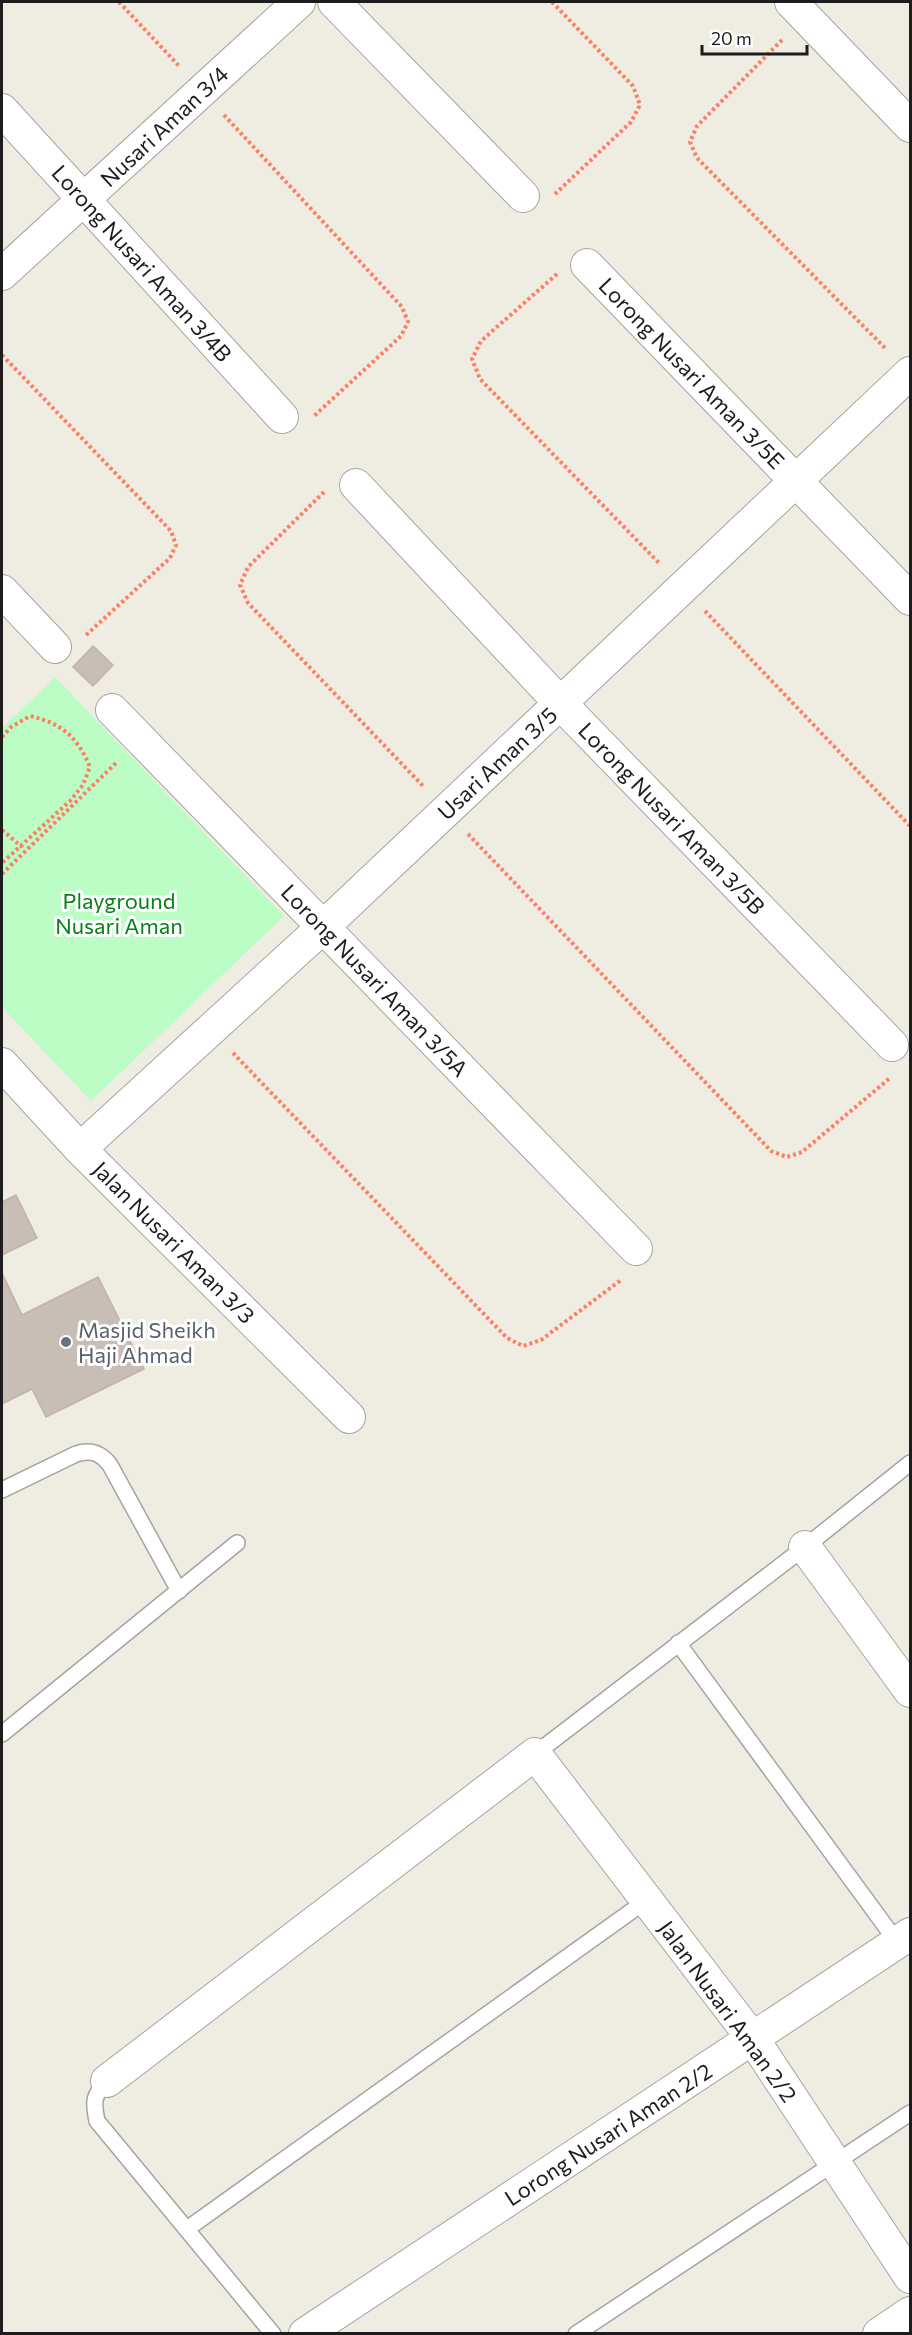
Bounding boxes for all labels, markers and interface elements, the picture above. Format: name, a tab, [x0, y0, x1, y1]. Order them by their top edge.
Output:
scale bar	[702, 18, 807, 56]
text: 20 m	[711, 27, 752, 49]
street label: Nusari Aman 3/4	[94, 60, 234, 192]
street label: Lorong Nusari Aman 3/4B	[47, 159, 237, 367]
street label: Lorong Nusari Aman 3/5E	[594, 272, 790, 474]
street label: Usari Aman 3/5	[432, 701, 562, 825]
street label: Lorong Nusari Aman 3/5B	[573, 716, 771, 920]
street label: Lorong Nusari Aman 3/5A	[276, 878, 474, 1082]
park label: Playground Nusari Aman	[55, 887, 183, 939]
street label: Jalan Nusari Aman 3/3	[87, 1155, 261, 1329]
place label: Masjid Sheikh Haji Ahmad	[78, 1316, 216, 1368]
marker: Masjid Sheikh Haji Ahmad	[59, 1335, 73, 1349]
street label: Jalan Nusari Aman 2/2	[653, 1915, 803, 2107]
street label: Lorong Nusari Aman 2/2	[499, 2057, 717, 2211]

